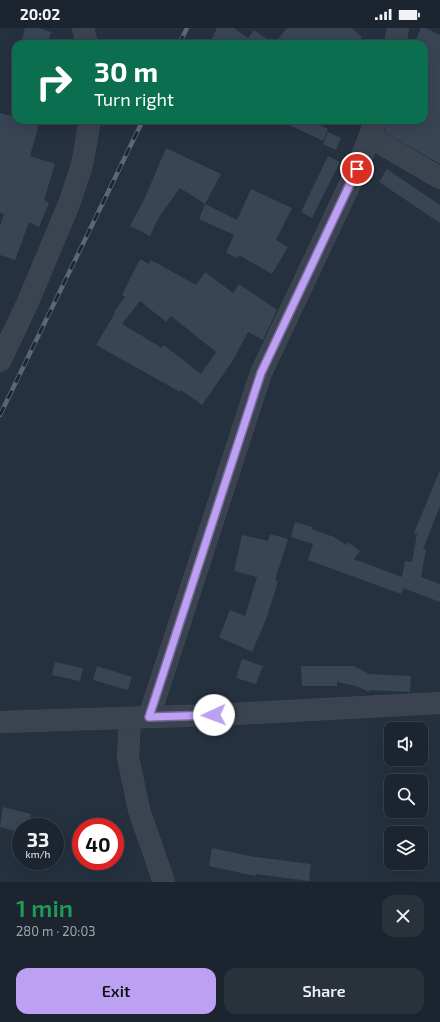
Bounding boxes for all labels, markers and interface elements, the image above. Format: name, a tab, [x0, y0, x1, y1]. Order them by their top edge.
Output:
text: 20:02	[20, 5, 60, 23]
text: 30 m	[94, 54, 158, 88]
icon: right	[28, 56, 80, 108]
text: Turn right	[94, 88, 174, 110]
pin	[340, 152, 374, 186]
icon: arrive	[346, 158, 368, 180]
position arrow	[193, 694, 235, 736]
map controls	[384, 722, 428, 870]
button: sound	[384, 722, 428, 766]
button: search	[384, 774, 428, 818]
speed limit sign: 40	[72, 818, 124, 870]
button: layers	[384, 826, 428, 870]
text: 33	[27, 827, 49, 851]
text: km/h	[26, 848, 50, 860]
text: 1 min	[16, 893, 73, 922]
button: close	[382, 895, 424, 937]
text: 280 m · 20:03	[16, 923, 95, 939]
button: Exit	[16, 968, 216, 1014]
button: Share	[224, 968, 424, 1014]

